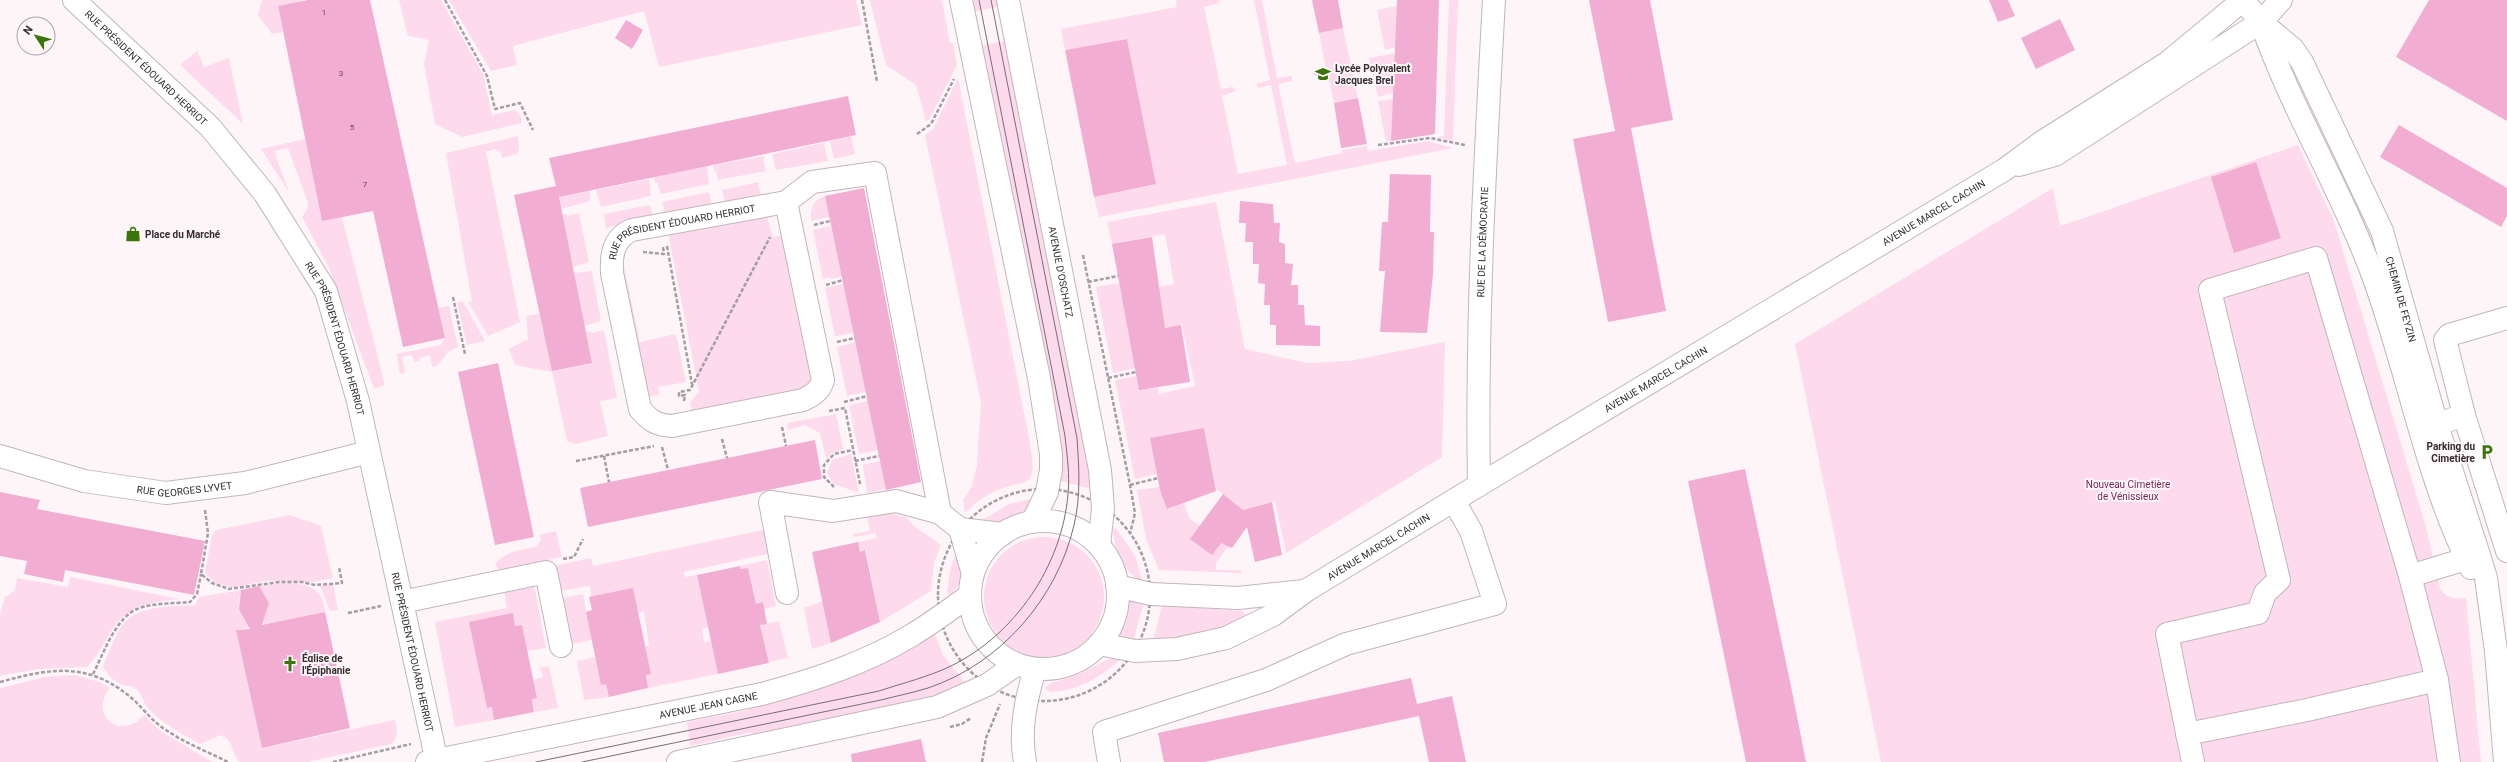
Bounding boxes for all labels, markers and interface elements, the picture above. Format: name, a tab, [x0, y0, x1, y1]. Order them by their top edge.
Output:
street label: RUE PRÉSIDENT ÉDOUARD HERRIOT	[83, 8, 209, 128]
house number: 1	[322, 8, 326, 17]
north arrow	[16, 16, 56, 56]
text: N	[21, 23, 36, 37]
place label: Lycée Polyvalent Jacques Brel	[1335, 63, 1411, 86]
school or university icon: Lycée Polyvalent Jacques Brel	[1314, 65, 1332, 83]
house number: 3	[339, 69, 343, 78]
house number: 5	[350, 123, 355, 132]
street label: AVENUE MARCEL CACHIN	[1880, 178, 1987, 248]
house number: 7	[363, 180, 368, 189]
street label: RUE DE LA DÉMOCRATIE	[1475, 186, 1490, 298]
street label: RUE PRÉSIDENT ÉDOUARD HERRIOT	[607, 203, 756, 260]
shop icon: Place du Marché	[124, 225, 142, 243]
street label: AVENUE D'OSCHATZ	[1046, 225, 1075, 318]
place label: Place du Marché	[145, 229, 221, 240]
street label: CHEMIN DE FEYZIN	[2384, 255, 2418, 343]
street label: RUE PRÉSIDENT ÉDOUARD HERRIOT	[303, 260, 366, 417]
street label: AVENUE MARCEL CACHIN	[1602, 344, 1709, 415]
place label: Parking du Cimetière	[2427, 441, 2476, 464]
parking icon: Parking du Cimetière	[2478, 443, 2496, 461]
park label: Nouveau Cimetière de Vénissieux	[2086, 479, 2170, 502]
street label: RUE GEORGES LYVET	[136, 480, 233, 499]
street label: AVENUE MARCEL CACHIN	[1325, 511, 1432, 582]
street label: RUE PRÉSIDENT ÉDOUARD HERRIOT	[390, 571, 435, 733]
place label: Église de l'Épiphanie	[302, 652, 351, 676]
church icon: Église de l'Épiphanie	[281, 655, 299, 673]
street label: AVENUE JEAN CAGNE	[658, 690, 759, 721]

